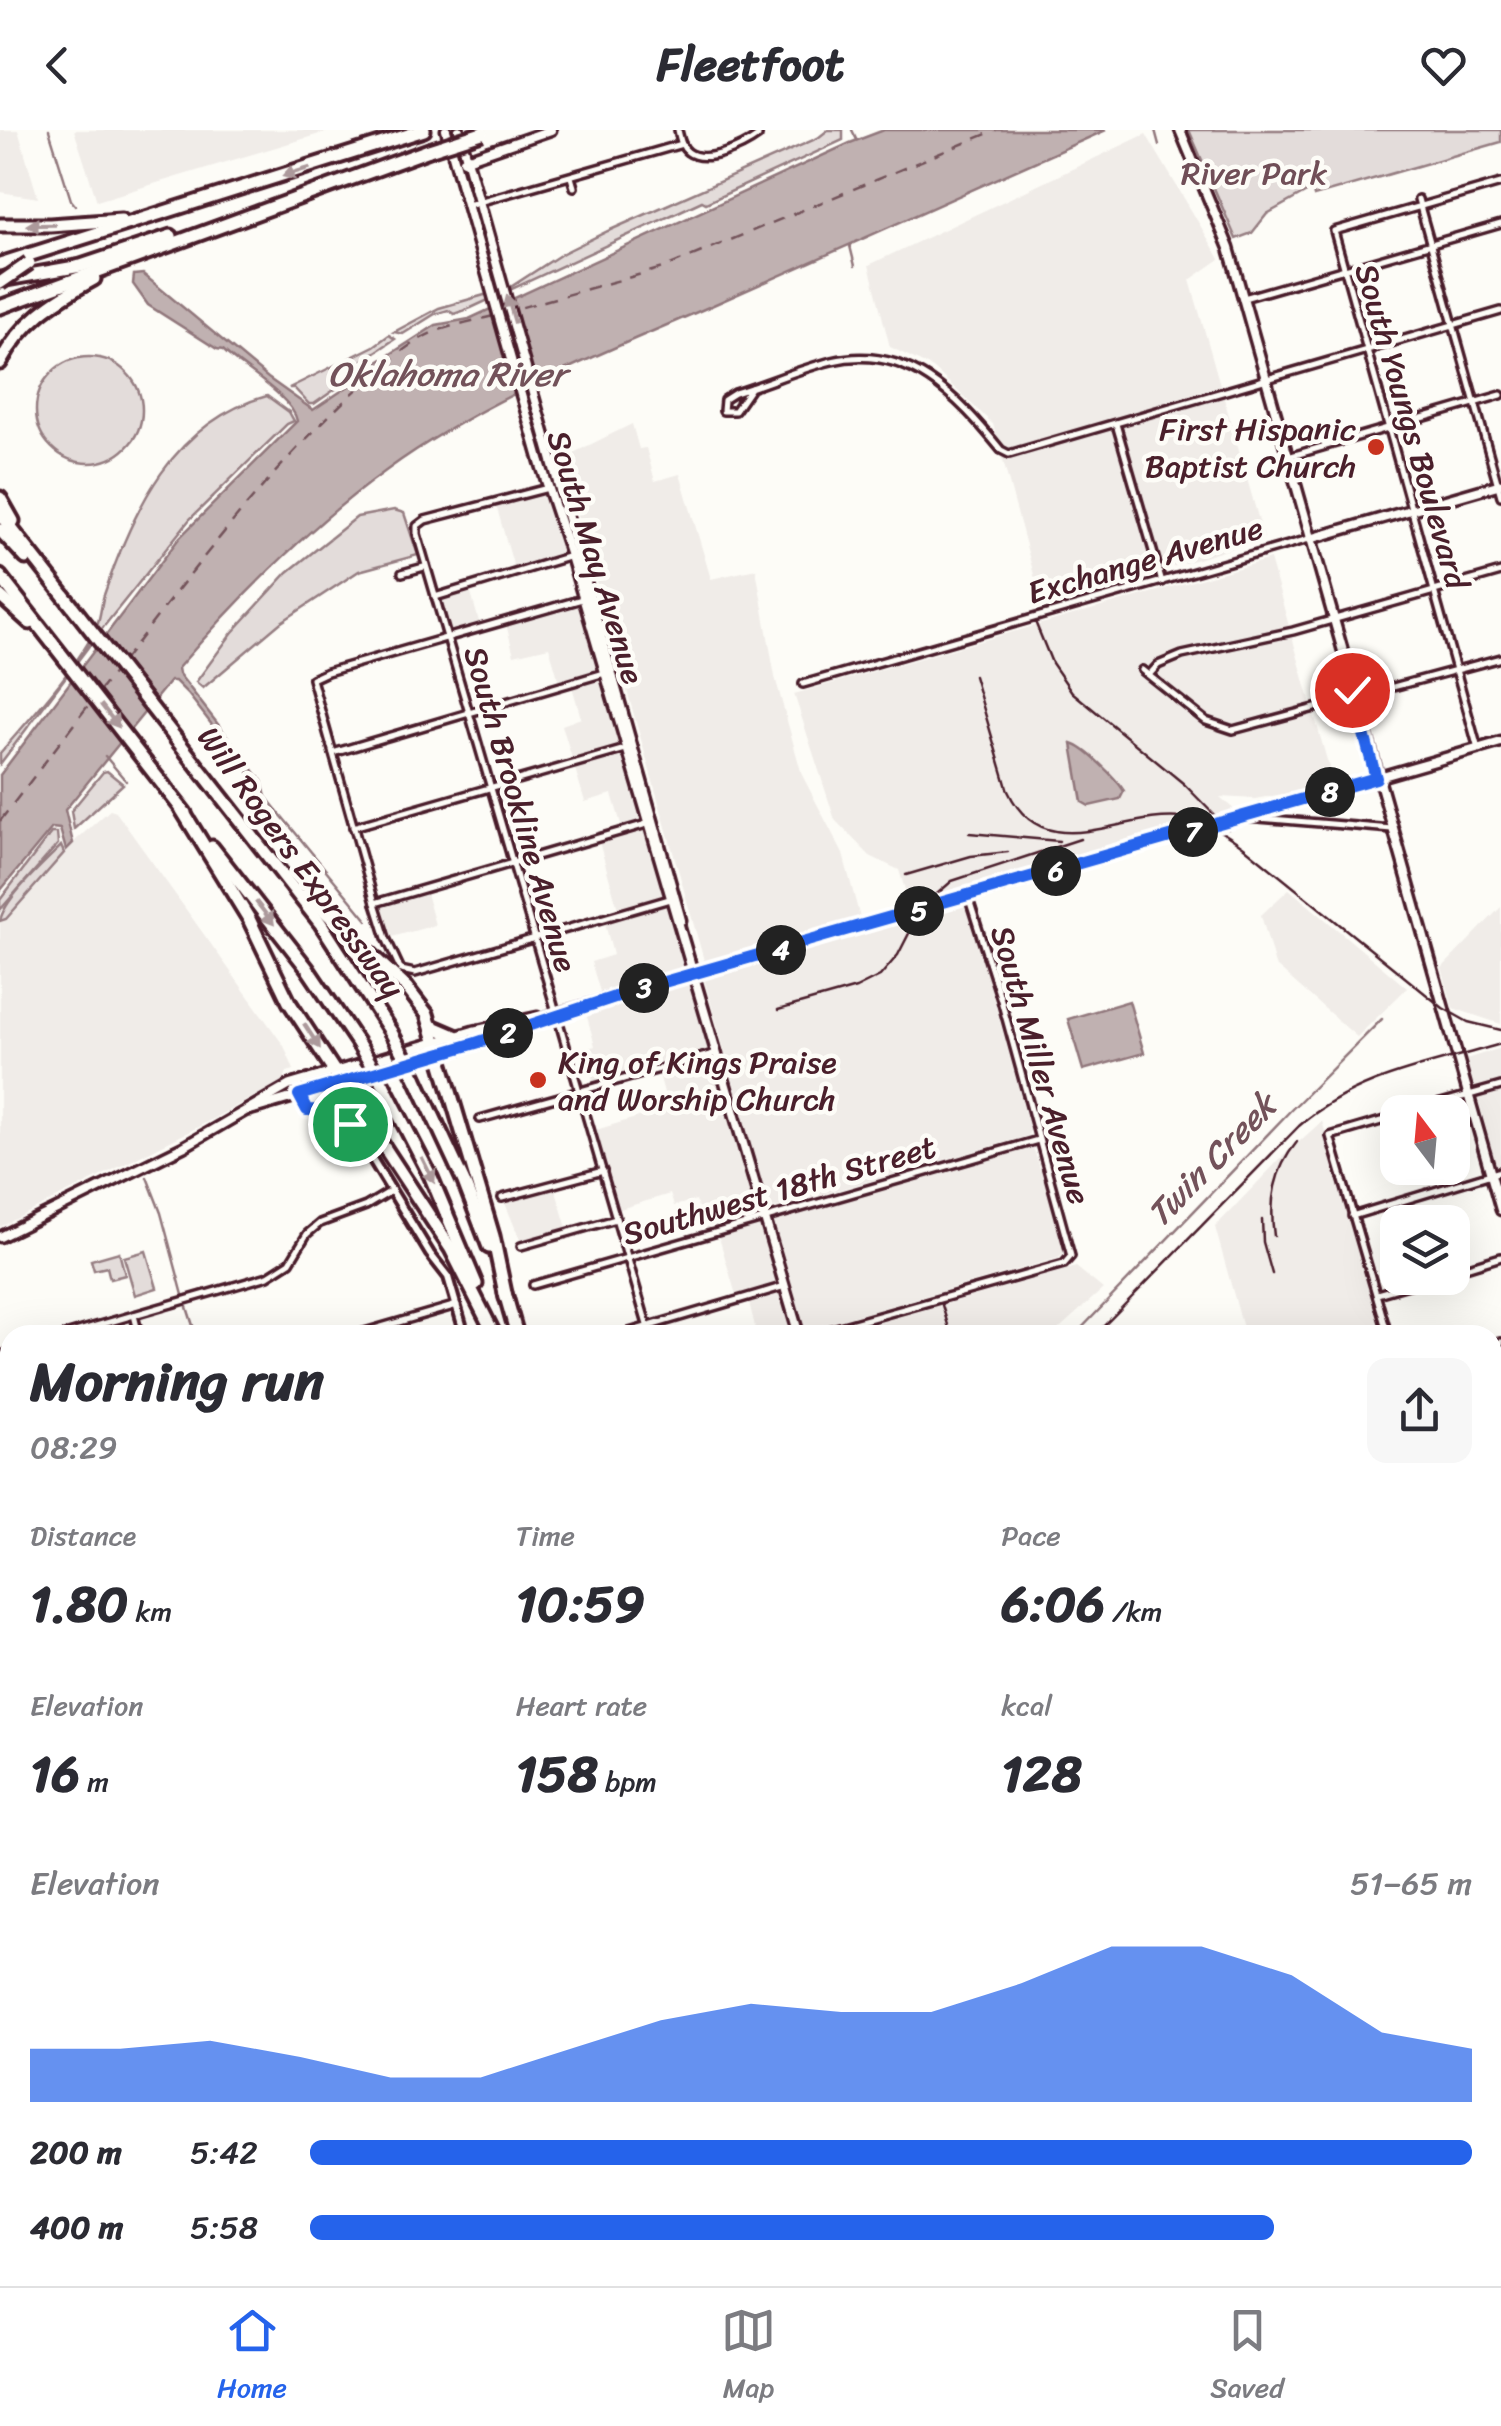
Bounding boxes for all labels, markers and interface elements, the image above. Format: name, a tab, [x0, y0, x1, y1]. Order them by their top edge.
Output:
text: Fleetfoot	[657, 25, 844, 105]
icon: back	[30, 38, 85, 93]
icon: heart	[1416, 38, 1471, 93]
park label: River Park	[1181, 145, 1328, 202]
one-way arrow	[281, 165, 311, 180]
one-way arrow	[24, 218, 56, 234]
street label: South Youngs Boulevard	[1338, 257, 1486, 598]
one-way arrow	[503, 293, 518, 324]
water label: Oklahoma River	[328, 343, 572, 405]
place label: First Hispanic Baptist Church	[1145, 401, 1356, 495]
street label: South May Avenue	[530, 423, 661, 691]
marker: First Hispanic Baptist Church	[1365, 436, 1387, 458]
street label: Exchange Avenue	[1020, 500, 1270, 621]
street label: South Brookline Avenue	[447, 640, 594, 979]
pin	[1310, 648, 1395, 733]
icon: check	[1325, 663, 1380, 718]
one-way arrow	[99, 704, 120, 729]
street label: Will Rogers Expressway	[182, 713, 420, 1012]
pin: 8	[1305, 767, 1355, 817]
text: 8	[1322, 767, 1338, 816]
pin: 7	[1168, 807, 1218, 857]
text: 7	[1185, 807, 1201, 856]
pin: 6	[1031, 846, 1081, 896]
text: 6	[1048, 846, 1064, 895]
pin: 5	[894, 886, 944, 936]
text: 5	[910, 886, 928, 935]
one-way arrow	[254, 900, 275, 926]
street label: South Miller Avenue	[973, 919, 1108, 1211]
pin: 4	[756, 925, 806, 975]
text: 4	[772, 925, 790, 974]
pin: 3	[619, 963, 669, 1013]
text: 3	[636, 963, 652, 1012]
pin: 2	[483, 1008, 533, 1058]
text: 2	[500, 1008, 516, 1057]
one-way arrow	[302, 1023, 321, 1050]
place label: King of Kings Praise and Worship Church	[558, 1034, 837, 1128]
marker: King of Kings Praise and Worship Church	[527, 1069, 549, 1091]
water label: Twin Creek	[1130, 1075, 1295, 1242]
pin	[308, 1082, 393, 1167]
north arrow	[1380, 1095, 1470, 1185]
map controls	[1380, 1095, 1470, 1295]
icon: arrive	[323, 1097, 378, 1152]
street label: Southwest 18th Street	[616, 1118, 943, 1263]
one-way arrow	[419, 1156, 436, 1185]
button: layers	[1380, 1205, 1470, 1295]
text: Morning run	[30, 1333, 324, 1430]
button: share	[1367, 1358, 1472, 1463]
text: 08:29	[30, 1419, 117, 1476]
text: Distance	[30, 1511, 136, 1560]
text: Time	[516, 1511, 575, 1560]
text: Pace	[1001, 1511, 1061, 1560]
text: 1.80	[30, 1560, 128, 1649]
text: 10:59	[516, 1560, 645, 1649]
text: 6:06	[1001, 1560, 1105, 1649]
text: km	[128, 1587, 172, 1636]
text: /km	[1105, 1587, 1162, 1636]
text: Elevation	[30, 1681, 143, 1730]
text: Heart rate	[516, 1681, 647, 1730]
text: kcal	[1001, 1681, 1052, 1730]
text: 16	[30, 1730, 80, 1819]
text: 158	[516, 1730, 598, 1819]
text: 128	[1001, 1730, 1082, 1819]
text: m	[80, 1757, 109, 1806]
text: bpm	[598, 1757, 657, 1806]
text: Elevation	[30, 1855, 160, 1912]
text: 51–65 m	[1350, 1855, 1472, 1912]
text: 200 m	[30, 2124, 122, 2181]
text: 5:42	[190, 2124, 258, 2181]
text: 400 m	[30, 2199, 123, 2256]
text: 5:58	[190, 2199, 258, 2256]
tab: Home	[217, 2303, 287, 2412]
tab: Map	[721, 2303, 776, 2412]
tab: Saved	[1210, 2303, 1284, 2412]

